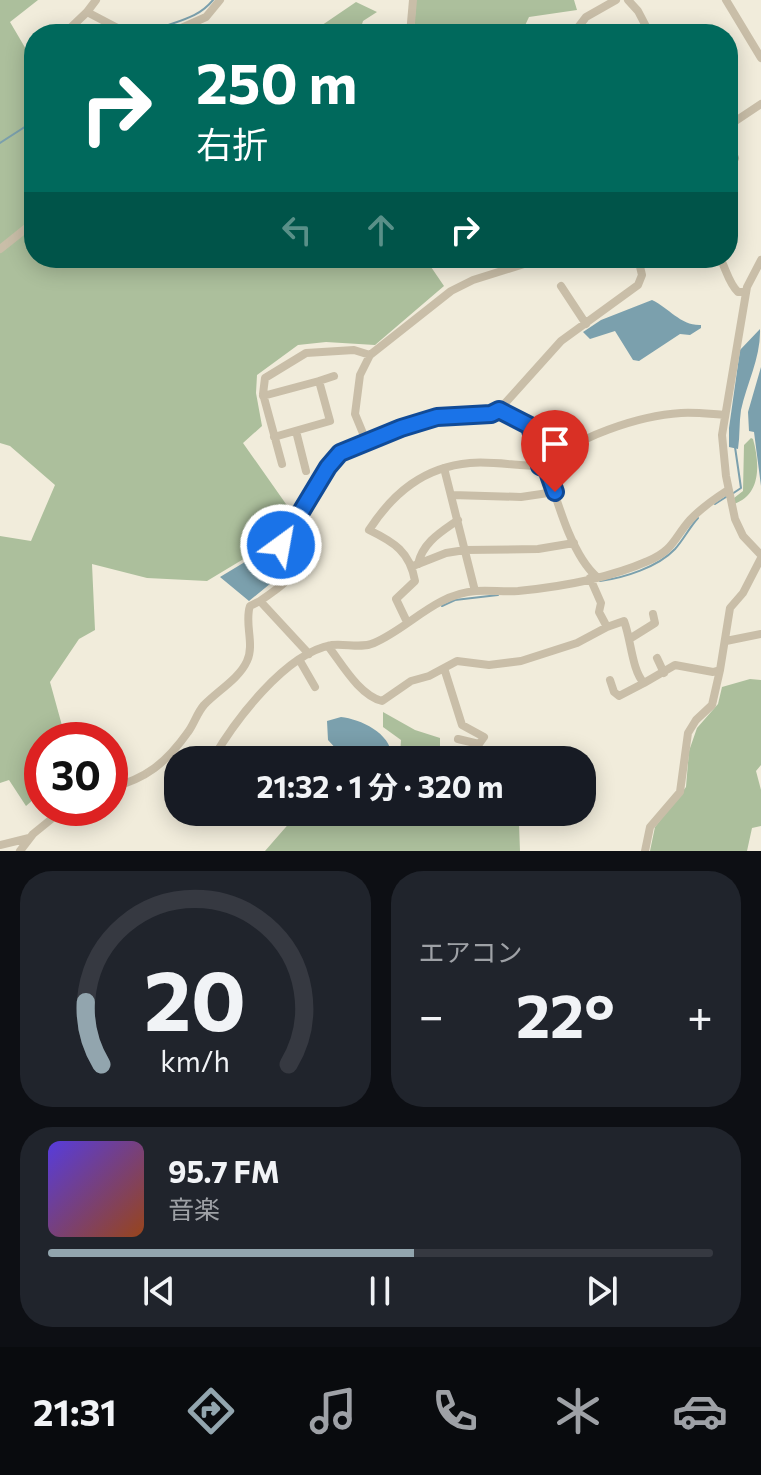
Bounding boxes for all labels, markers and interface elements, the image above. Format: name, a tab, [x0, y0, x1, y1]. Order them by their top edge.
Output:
text: 250 m	[196, 47, 357, 116]
icon: right	[64, 56, 168, 160]
text: 右折	[196, 121, 268, 165]
icon: left	[275, 208, 319, 252]
icon: ahead	[359, 208, 403, 252]
icon: right	[443, 208, 487, 252]
pin	[521, 410, 589, 492]
icon: arrive	[533, 422, 577, 466]
position arrow	[239, 503, 323, 587]
speed limit sign: 30	[24, 722, 128, 826]
text: 21:32 · 1 分 · 320 m	[256, 767, 504, 804]
text: エアコン	[419, 936, 523, 967]
text: 20	[144, 946, 246, 1048]
text: 22°	[516, 977, 615, 1050]
text: −	[419, 987, 444, 1041]
text: +	[687, 987, 713, 1041]
text: km/h	[160, 1043, 230, 1078]
text: 95.7 FM	[168, 1152, 280, 1189]
text: 音楽	[168, 1193, 220, 1224]
icon: previous	[137, 1269, 181, 1313]
icon: pause	[358, 1269, 402, 1313]
icon: next	[580, 1269, 624, 1313]
icon: directions	[183, 1383, 239, 1439]
icon: music	[305, 1383, 361, 1439]
icon: phone	[427, 1383, 483, 1439]
icon: climate	[550, 1383, 606, 1439]
icon: car	[672, 1383, 728, 1439]
text: 21:31	[33, 1389, 117, 1433]

